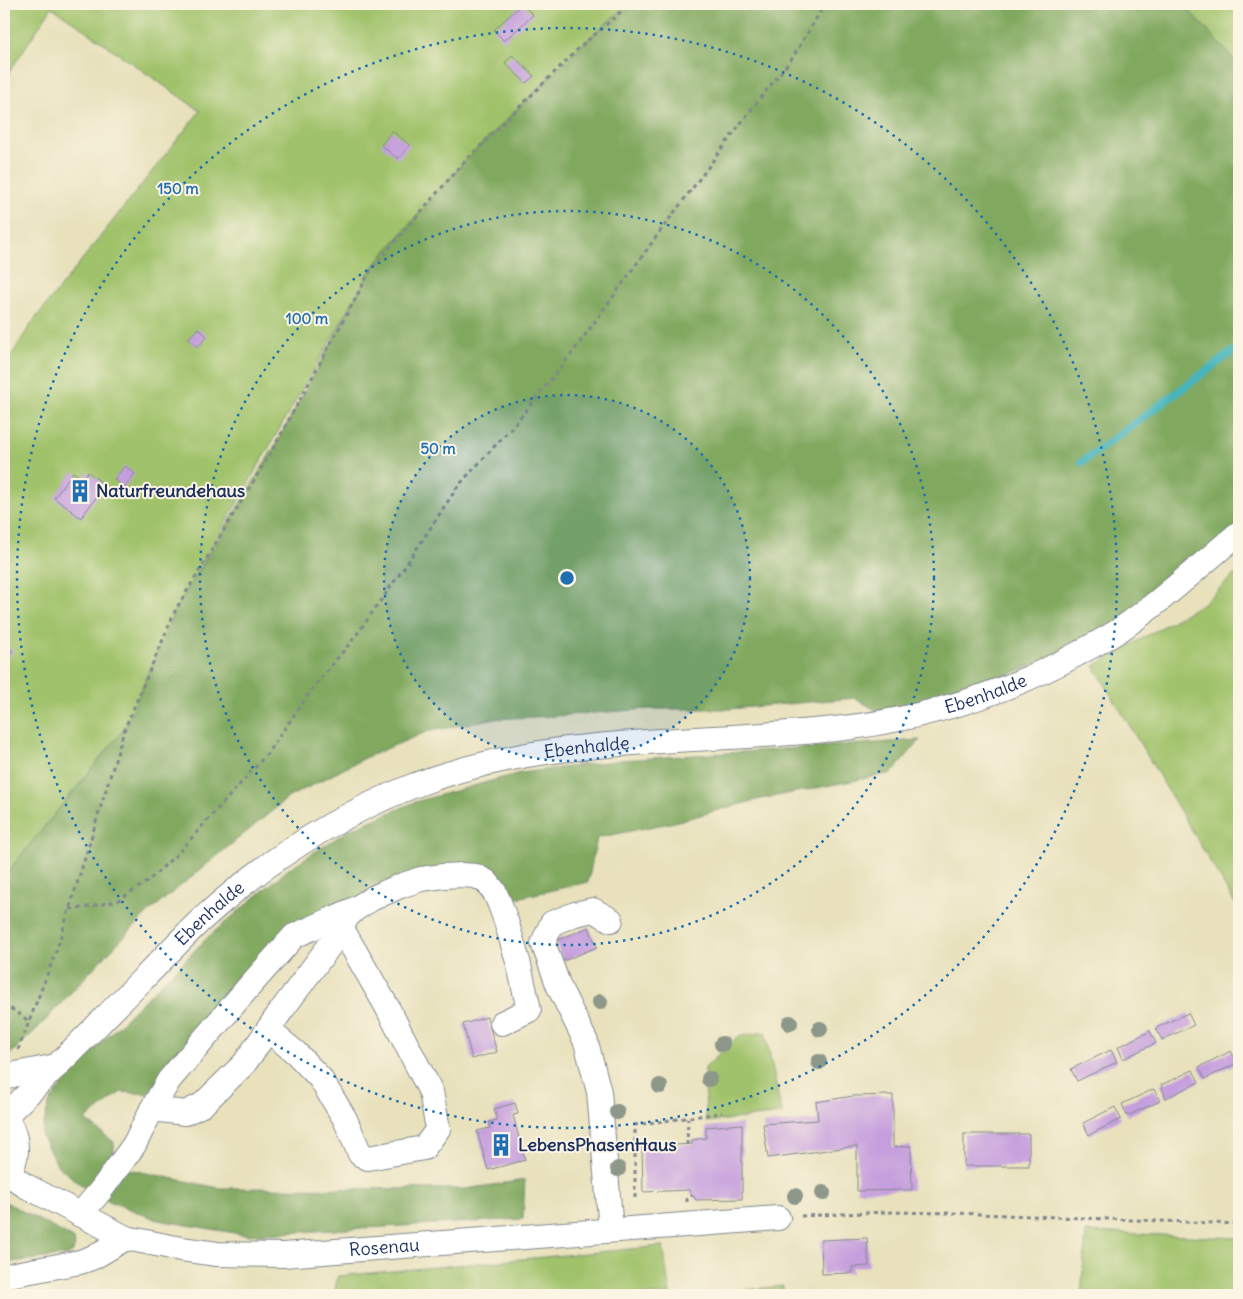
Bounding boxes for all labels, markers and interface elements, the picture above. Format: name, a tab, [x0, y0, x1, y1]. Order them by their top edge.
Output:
text: 150 m	[157, 179, 199, 198]
text: 100 m	[286, 309, 328, 328]
text: 50 m	[420, 439, 456, 458]
building icon: Naturfreundehaus	[67, 478, 93, 504]
place label: Naturfreundehaus	[96, 479, 245, 502]
centre of rings	[558, 569, 576, 587]
street label: Ebenhalde	[942, 668, 1030, 719]
street label: Ebenhalde	[543, 731, 630, 763]
street label: Ebenhalde	[170, 876, 249, 950]
building icon: LebensPhasenHaus	[488, 1132, 514, 1158]
place label: LebensPhasenHaus	[518, 1133, 677, 1156]
street label: Rosenau	[348, 1233, 420, 1261]

